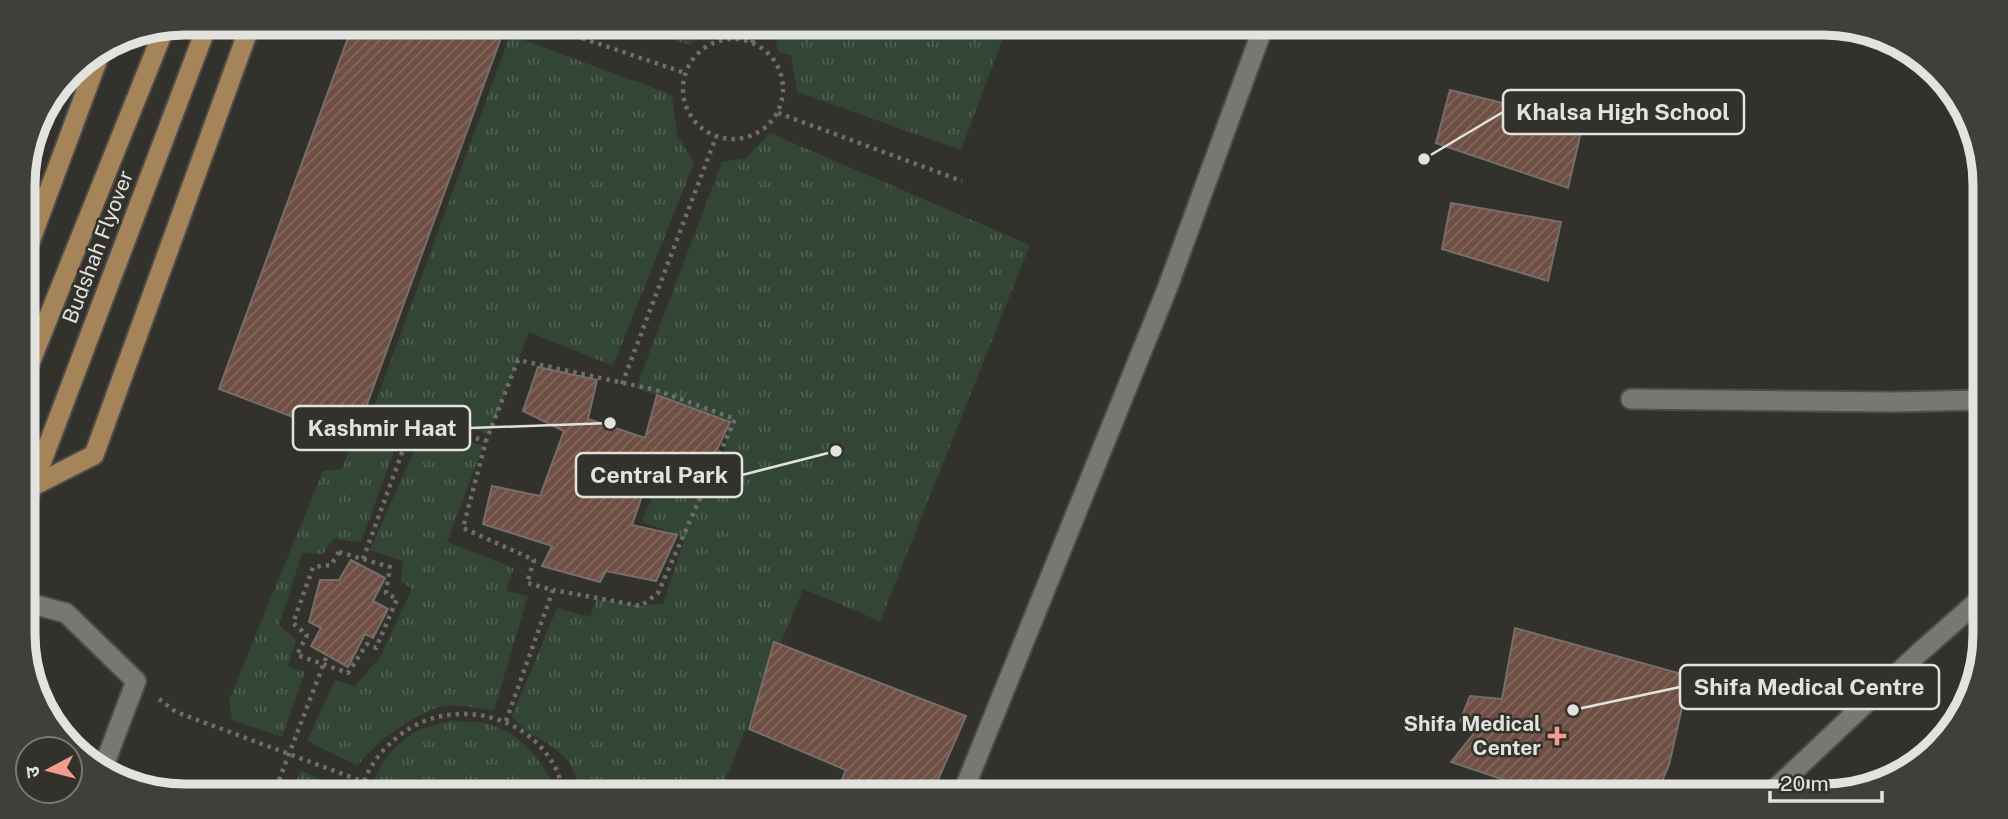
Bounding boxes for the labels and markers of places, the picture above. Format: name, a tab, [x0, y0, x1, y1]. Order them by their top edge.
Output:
callout: Khalsa High School	[1503, 90, 1744, 134]
callout: Kashmir Haat	[293, 406, 470, 450]
callout: Central Park	[576, 453, 742, 497]
callout: Shifa Medical Centre	[1680, 665, 1939, 709]
place label: Shifa Medical Center	[1403, 711, 1541, 760]
marker: Shifa Medical Center	[1547, 726, 1567, 746]

